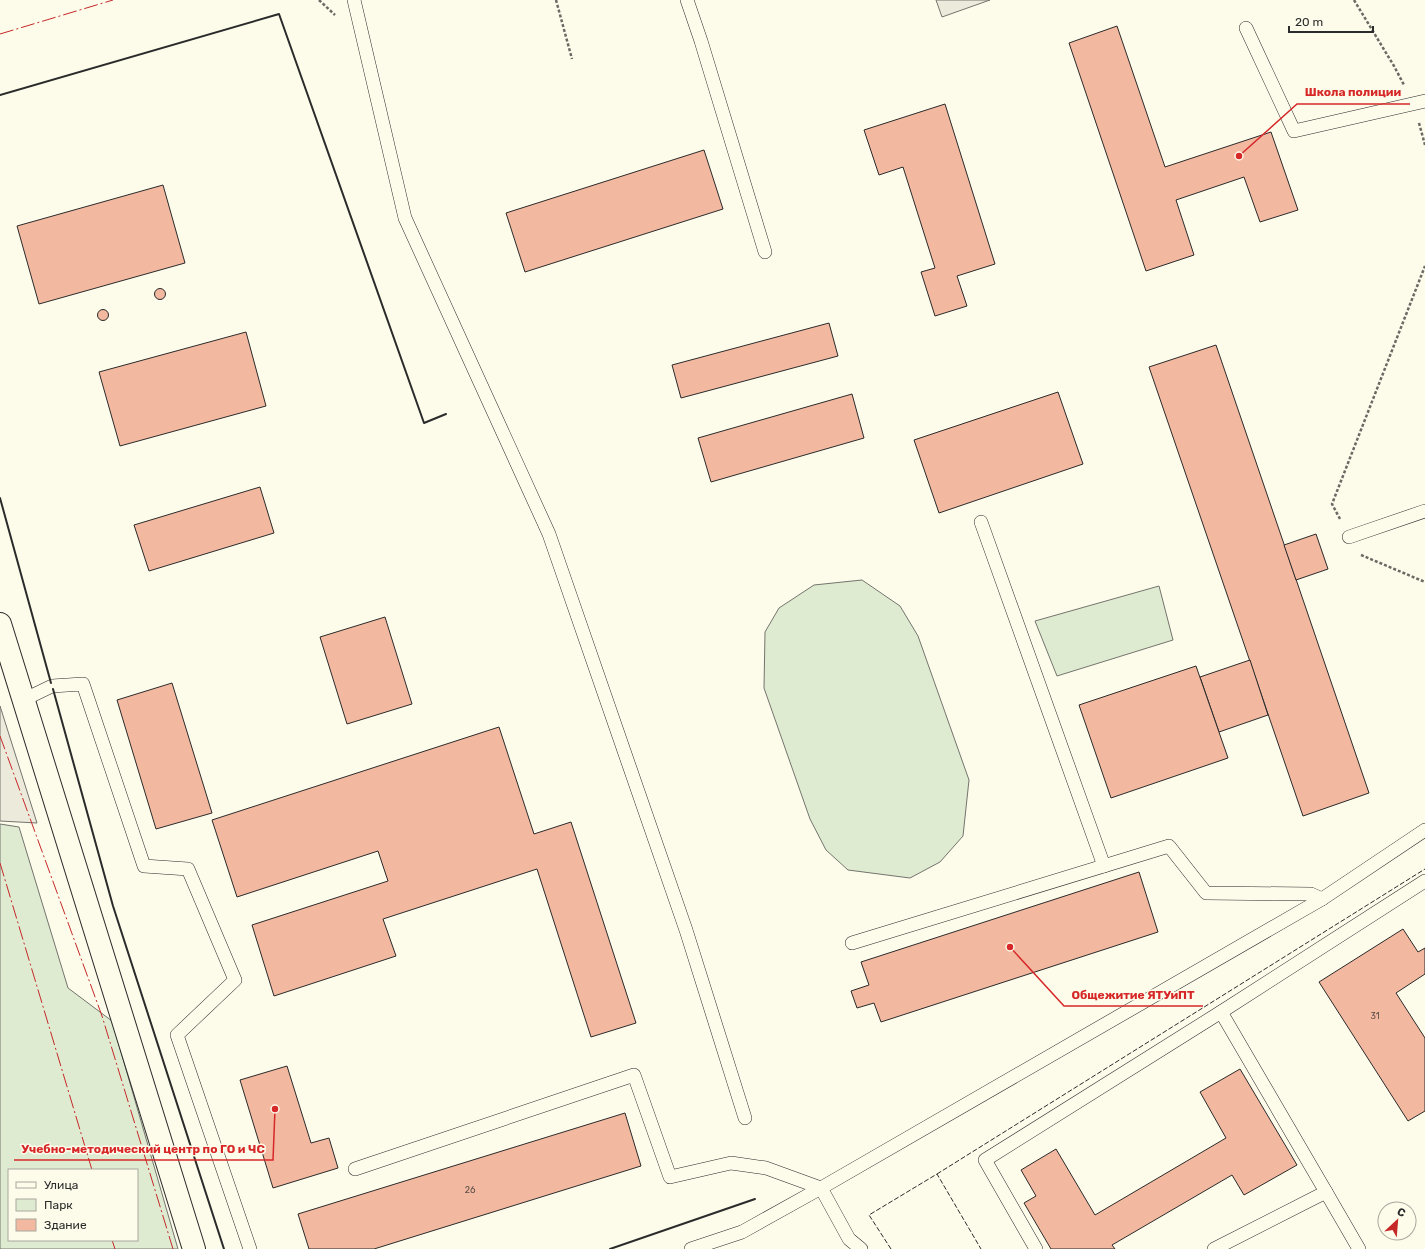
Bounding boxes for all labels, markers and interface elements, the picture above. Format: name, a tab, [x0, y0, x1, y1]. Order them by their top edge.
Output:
scale bar	[1289, 8, 1373, 34]
text: 20 m	[1295, 15, 1323, 29]
callout: Школа полиции	[1297, 80, 1410, 104]
text: Школа полиции	[1305, 85, 1402, 99]
callout: Общежитие ЯТУиПТ	[1064, 982, 1203, 1006]
text: Общежитие ЯТУиПТ	[1071, 988, 1195, 1002]
house number: 31	[1370, 1011, 1380, 1021]
callout: Учебно-методический центр по ГО и ЧС	[14, 1136, 273, 1160]
text: Учебно-методический центр по ГО и ЧС	[21, 1142, 265, 1156]
legend	[8, 1169, 138, 1241]
text: Улица	[44, 1178, 78, 1192]
house number: 26	[465, 1185, 476, 1195]
text: Парк	[44, 1198, 73, 1212]
north arrow	[1377, 1201, 1417, 1241]
text: С	[1395, 1205, 1408, 1220]
text: Здание	[44, 1218, 87, 1232]

